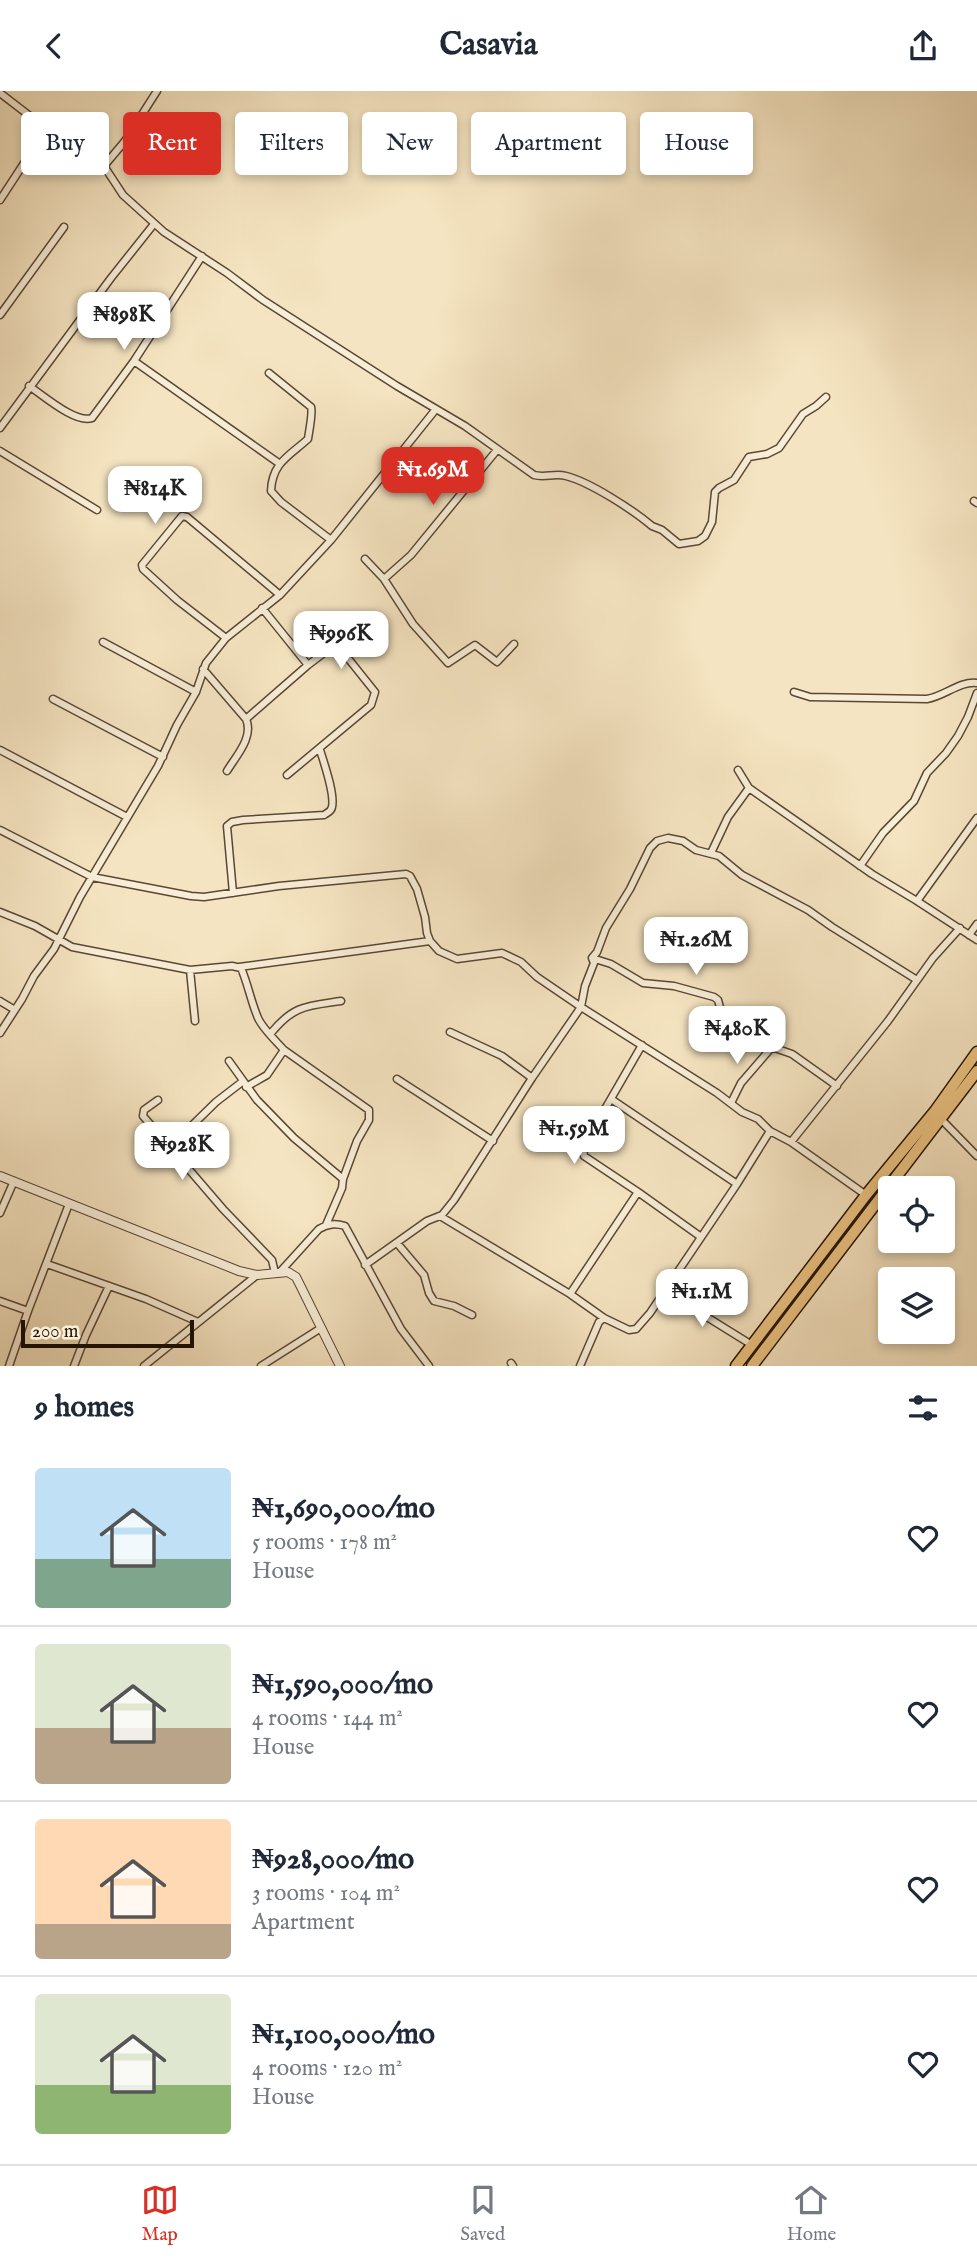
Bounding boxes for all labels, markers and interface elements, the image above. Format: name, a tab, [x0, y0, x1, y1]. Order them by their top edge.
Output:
text: Casavia	[439, 25, 538, 66]
icon: back	[35, 27, 73, 65]
icon: share	[904, 27, 942, 65]
chip: Buy	[21, 112, 109, 175]
chip: Rent	[123, 112, 221, 175]
chip: Filters	[235, 112, 348, 175]
chip: New	[362, 112, 457, 175]
chip: Apartment	[471, 112, 626, 175]
chip: House	[640, 112, 753, 175]
pin: ₦898K	[75, 293, 173, 352]
text: ₦898K	[93, 300, 155, 329]
pin: ₦1.69M	[376, 447, 490, 507]
text: ₦1.69M	[397, 455, 469, 484]
pin: ₦814K	[106, 467, 204, 526]
text: ₦814K	[124, 474, 186, 503]
pin: ₦996K	[292, 611, 390, 671]
text: ₦996K	[309, 619, 373, 648]
pin: ₦1.26M	[639, 917, 753, 977]
text: ₦1.26M	[660, 925, 732, 954]
pin: ₦480K	[688, 1007, 786, 1066]
text: ₦480K	[705, 1014, 769, 1043]
pin: ₦1.59M	[517, 1107, 631, 1166]
text: ₦1.59M	[539, 1114, 609, 1143]
pin: ₦928K	[133, 1123, 231, 1182]
text: ₦928K	[150, 1130, 214, 1159]
map controls	[878, 1176, 955, 1344]
button: locate	[878, 1176, 955, 1253]
button: layers	[878, 1267, 955, 1344]
pin: ₦1.1M	[653, 1269, 751, 1329]
text: ₦1.1M	[672, 1277, 732, 1306]
scale bar	[21, 1317, 194, 1349]
text: 200 m	[32, 1320, 78, 1344]
text: 9 homes	[35, 1389, 134, 1427]
icon: filters	[904, 1389, 942, 1427]
text: ₦1,690,000/mo	[252, 1490, 435, 1528]
icon: home	[91, 1496, 175, 1580]
icon: heart	[904, 1519, 942, 1557]
text: 5 rooms · 178 m²	[252, 1528, 397, 1557]
text: House	[252, 1557, 314, 1586]
text: ₦1,590,000/mo	[252, 1666, 433, 1704]
icon: home	[91, 1672, 175, 1756]
icon: heart	[904, 1695, 942, 1733]
text: 4 rooms · 144 m²	[252, 1704, 403, 1733]
text: House	[252, 1733, 314, 1762]
text: ₦928,000/mo	[252, 1841, 414, 1879]
icon: home	[91, 1847, 175, 1931]
icon: heart	[904, 1870, 942, 1908]
text: 3 rooms · 104 m²	[252, 1879, 400, 1908]
text: Apartment	[252, 1908, 355, 1937]
text: ₦1,100,000/mo	[252, 2016, 435, 2054]
icon: home	[91, 2022, 175, 2106]
icon: heart	[904, 2045, 942, 2083]
text: 4 rooms · 120 m²	[252, 2054, 402, 2083]
text: House	[252, 2083, 314, 2112]
tab: Map	[141, 2181, 179, 2247]
tab: Saved	[460, 2181, 505, 2247]
tab: Home	[787, 2181, 836, 2247]

